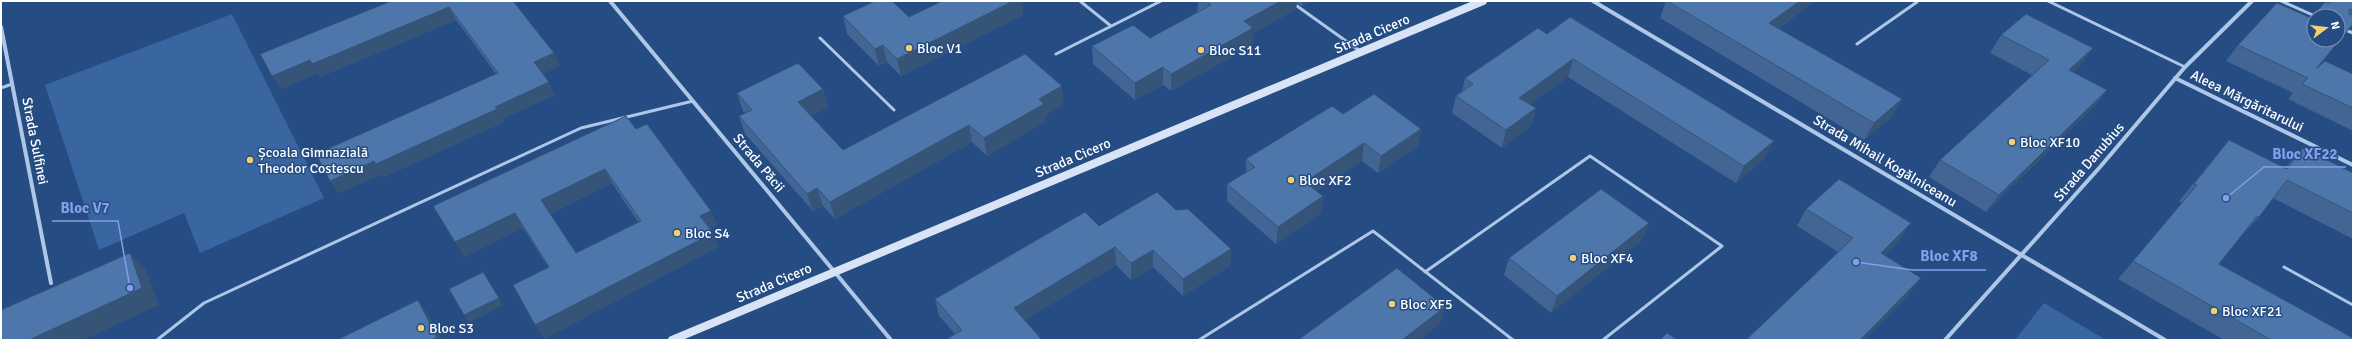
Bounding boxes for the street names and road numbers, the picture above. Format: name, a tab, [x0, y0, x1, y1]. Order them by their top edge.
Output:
street label: Strada Cicero	[1332, 10, 1412, 58]
street label: Aleea Mărgăritarului	[2188, 66, 2306, 136]
street label: Strada Sulfinei	[18, 96, 52, 186]
street label: Strada Mihail Kogălniceanu	[1810, 111, 1960, 211]
street label: Strada Danubius	[2050, 119, 2128, 205]
street label: Strada Păcii	[730, 130, 788, 196]
street label: Strada Cicero	[1033, 134, 1113, 182]
street label: Strada Cicero	[734, 259, 814, 307]

